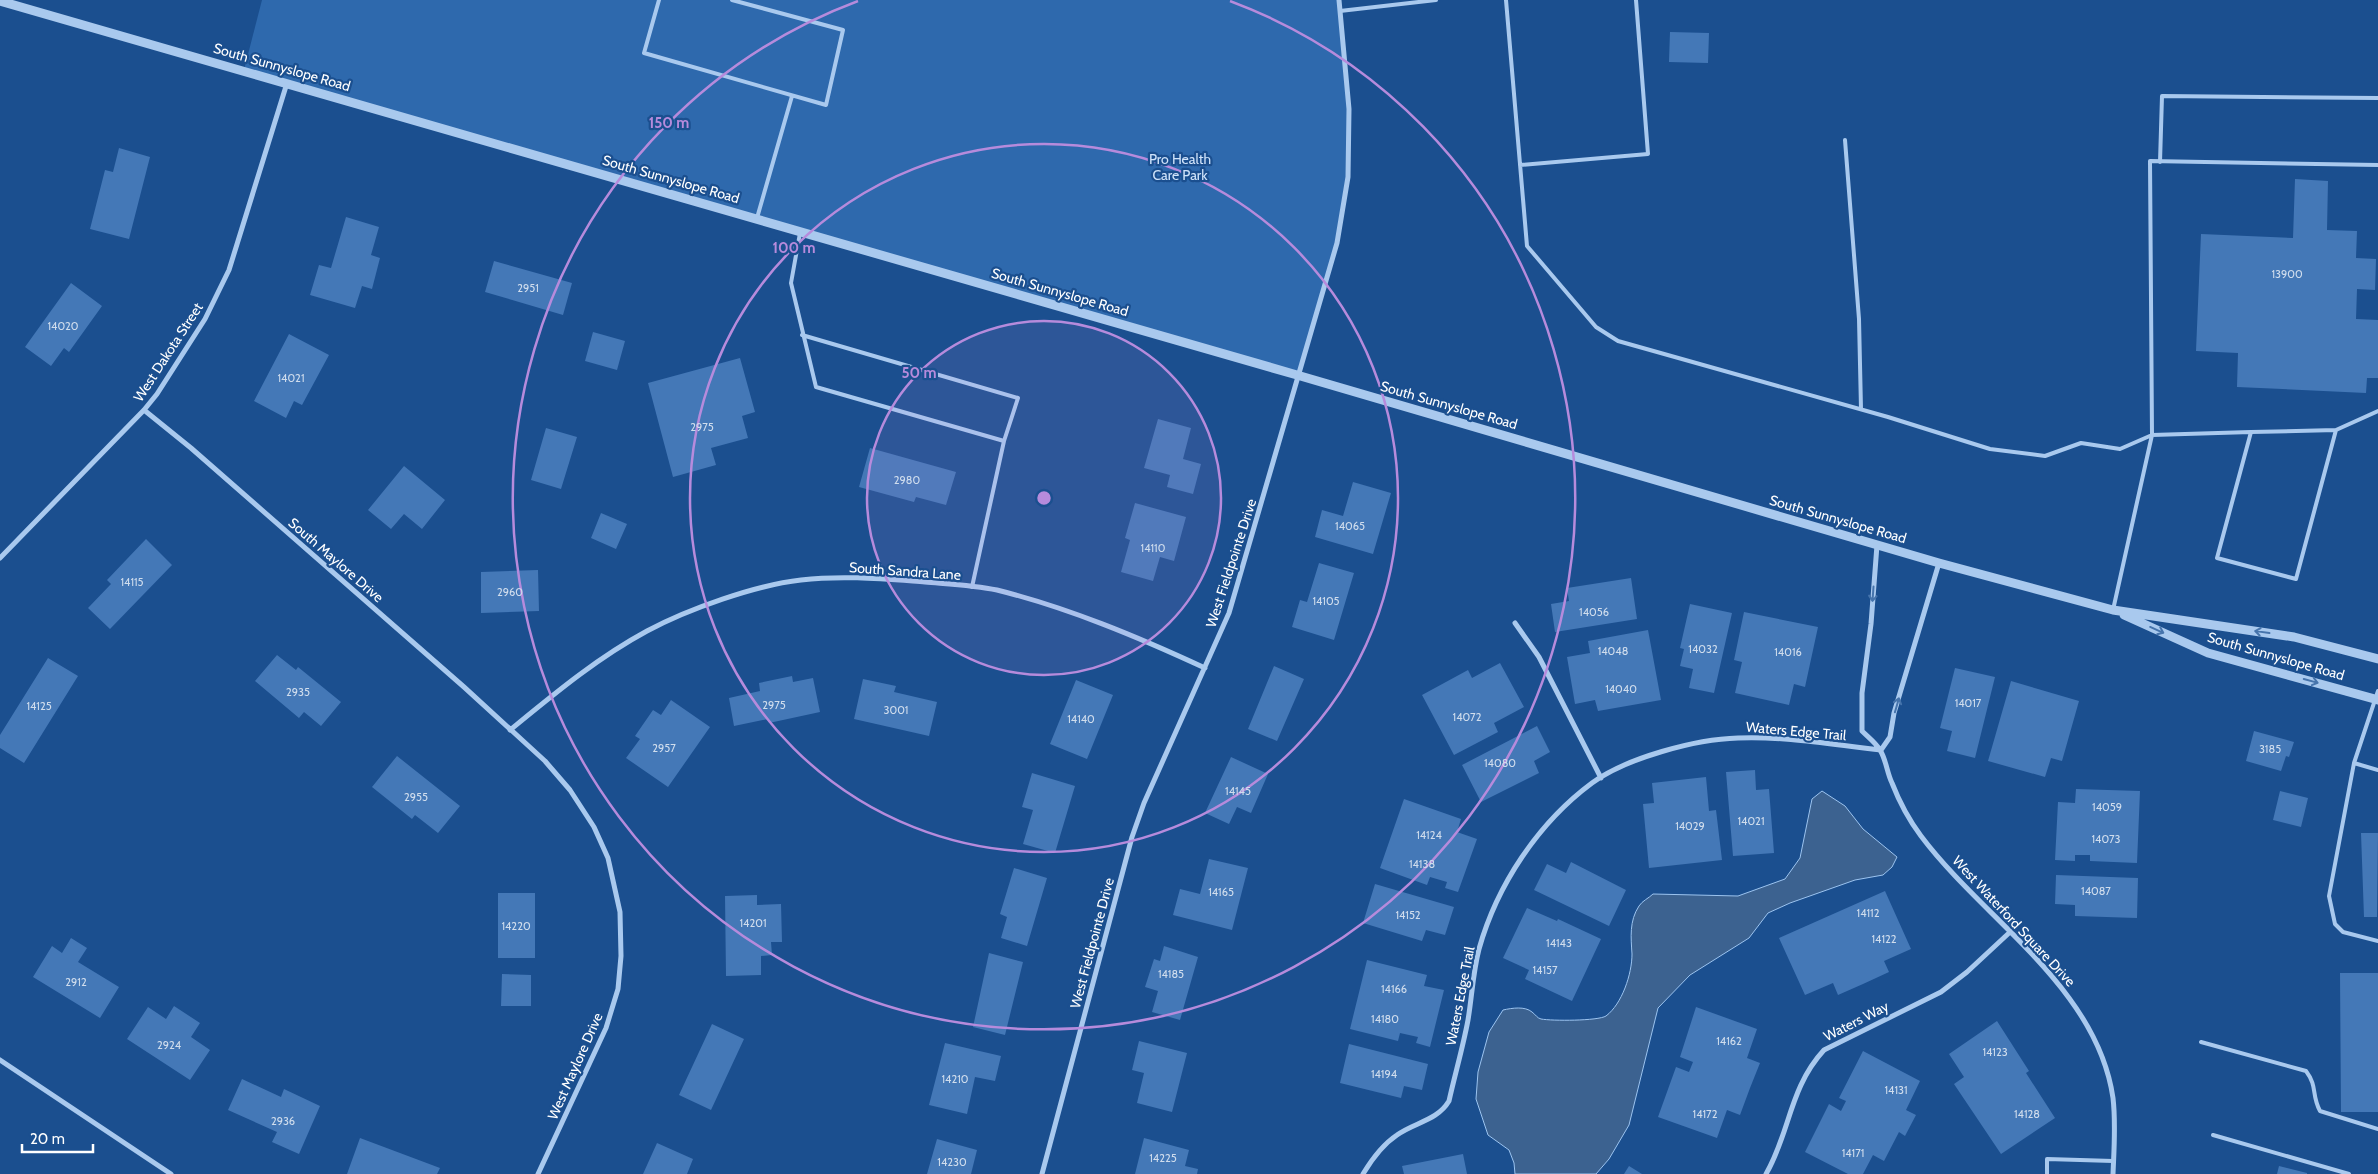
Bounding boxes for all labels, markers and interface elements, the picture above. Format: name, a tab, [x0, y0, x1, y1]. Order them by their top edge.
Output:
street label: South Sunnyslope Road	[211, 39, 353, 95]
text: 150 m	[649, 114, 689, 132]
park label: Pro Health Care Park	[1149, 150, 1211, 184]
street label: South Sunnyslope Road	[600, 151, 742, 207]
text: 100 m	[772, 239, 816, 257]
street label: South Sunnyslope Road	[989, 264, 1131, 320]
house number: 13900	[2271, 267, 2303, 281]
house number: 2951	[517, 281, 539, 295]
street label: West Dakota Street	[129, 299, 207, 405]
house number: 14020	[47, 319, 79, 333]
text: 50 m	[901, 364, 937, 382]
house number: 14021	[278, 371, 304, 385]
street label: South Sunnyslope Road	[1378, 377, 1520, 433]
house number: 2975	[690, 420, 714, 434]
house number: 2980	[894, 473, 920, 487]
centre of rings	[1035, 489, 1053, 507]
street label: South Sunnyslope Road	[1767, 491, 1909, 547]
street label: West Fieldpointe Drive	[1202, 496, 1260, 630]
street label: South Maylore Drive	[285, 514, 387, 606]
house number: 14065	[1335, 519, 1365, 533]
house number: 14110	[1141, 541, 1166, 555]
street label: South Sandra Lane	[848, 558, 962, 584]
house number: 14115	[120, 575, 144, 589]
house number: 2960	[497, 585, 523, 599]
one-way arrow	[1869, 585, 1878, 601]
house number: 14105	[1312, 594, 1340, 608]
house number: 14056	[1579, 605, 1609, 619]
one-way arrow	[2149, 626, 2164, 635]
one-way arrow	[2255, 627, 2271, 637]
street label: South Sunnyslope Road	[2205, 628, 2347, 684]
house number: 14032	[1688, 642, 1718, 656]
house number: 14048	[1598, 644, 1628, 658]
house number: 14016	[1774, 645, 1802, 659]
one-way arrow	[2302, 677, 2318, 687]
house number: 14040	[1605, 682, 1637, 696]
house number: 2935	[286, 685, 310, 699]
house number: 14017	[1955, 696, 1982, 710]
house number: 2975	[762, 698, 786, 712]
one-way arrow	[1892, 698, 1902, 714]
house number: 14125	[26, 699, 52, 713]
house number: 3001	[884, 703, 908, 717]
house number: 14072	[1453, 710, 1482, 724]
house number: 14140	[1067, 712, 1095, 726]
street label: Waters Edge Trail	[1745, 718, 1848, 744]
house number: 2957	[652, 741, 676, 755]
house number: 3185	[2259, 742, 2281, 756]
house number: 14080	[1484, 756, 1516, 770]
house number: 14145	[1225, 784, 1251, 798]
house number: 2955	[404, 790, 428, 804]
house number: 14059	[2092, 800, 2122, 814]
house number: 14021	[1738, 814, 1764, 828]
house number: 14029	[1675, 819, 1705, 833]
house number: 14124	[1416, 828, 1442, 842]
house number: 14073	[2092, 832, 2121, 846]
street label: West Waterford Square Drive	[1949, 852, 2079, 990]
house number: 14138	[1409, 857, 1435, 871]
street label: West Fieldpointe Drive	[1066, 876, 1118, 1010]
house number: 14087	[2081, 884, 2111, 898]
house number: 14165	[1208, 885, 1234, 899]
house number: 14112	[1857, 906, 1880, 920]
house number: 14152	[1395, 908, 1421, 922]
house number: 14201	[740, 916, 766, 930]
house number: 14220	[501, 919, 531, 933]
house number: 14122	[1871, 932, 1897, 946]
house number: 14143	[1546, 936, 1572, 950]
street label: Waters Edge Trail	[1442, 944, 1479, 1047]
house number: 14157	[1532, 963, 1558, 977]
house number: 14185	[1158, 967, 1184, 981]
house number: 2912	[65, 975, 87, 989]
house number: 14166	[1381, 982, 1407, 996]
street label: Waters Way	[1820, 997, 1892, 1045]
street label: West Maylore Drive	[543, 1010, 607, 1122]
house number: 14180	[1371, 1012, 1399, 1026]
house number: 14162	[1716, 1034, 1742, 1048]
house number: 2924	[157, 1038, 182, 1052]
house number: 14123	[1982, 1045, 2008, 1059]
house number: 14194	[1371, 1067, 1398, 1081]
house number: 14210	[942, 1072, 969, 1086]
house number: 14131	[1884, 1083, 1908, 1097]
house number: 14172	[1693, 1107, 1718, 1121]
house number: 14128	[2014, 1107, 2040, 1121]
house number: 2936	[271, 1114, 295, 1128]
scale bar	[22, 1122, 94, 1154]
text: 20 m	[30, 1130, 65, 1148]
house number: 14171	[1842, 1146, 1864, 1160]
house number: 14225	[1149, 1151, 1177, 1165]
house number: 14230	[937, 1155, 967, 1169]

